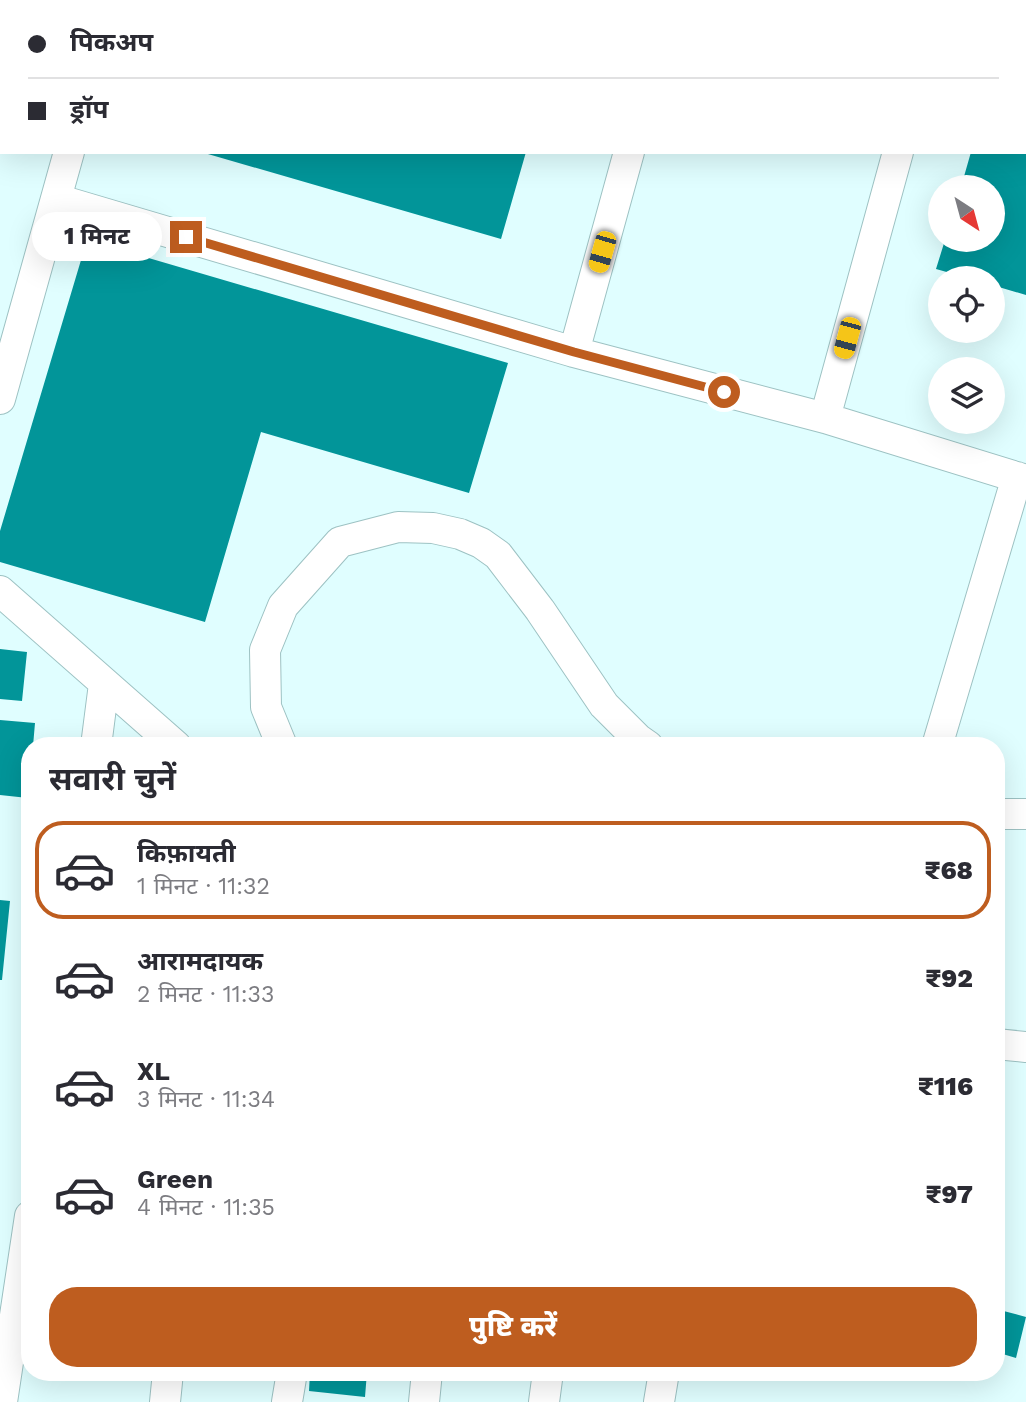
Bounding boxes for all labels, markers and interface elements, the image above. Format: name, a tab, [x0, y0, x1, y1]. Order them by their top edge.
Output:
text: पिकअप	[70, 27, 153, 57]
text: ड्रॉप	[70, 94, 108, 124]
north arrow	[928, 175, 1004, 252]
map controls	[928, 175, 1005, 434]
callout: 1 मिनट	[32, 212, 162, 262]
route end	[170, 221, 202, 253]
text: 1 मिनट	[64, 223, 130, 250]
car	[587, 229, 618, 275]
button: locate	[928, 266, 1005, 343]
car	[832, 315, 863, 361]
button: layers	[928, 357, 1005, 434]
route start	[708, 376, 740, 408]
text: सवारी चुनें	[49, 760, 176, 798]
text: किफ़ायती	[137, 838, 236, 868]
icon: car	[53, 839, 116, 902]
text: ₹68	[924, 855, 973, 885]
text: 1 मिनट · 11:32	[137, 873, 270, 900]
text: आरामदायक	[137, 946, 263, 976]
icon: car	[53, 947, 116, 1010]
text: ₹92	[925, 963, 973, 993]
text: 2 मिनट · 11:33	[137, 981, 274, 1008]
icon: car	[53, 1055, 116, 1118]
text: XL	[137, 1056, 170, 1086]
text: ₹116	[918, 1071, 973, 1101]
text: 3 मिनट · 11:34	[137, 1086, 275, 1113]
icon: car	[53, 1163, 116, 1226]
text: Green	[137, 1164, 213, 1194]
text: ₹97	[925, 1179, 973, 1209]
text: 4 मिनट · 11:35	[137, 1194, 275, 1221]
button: पुष्टि करें	[49, 1287, 977, 1367]

